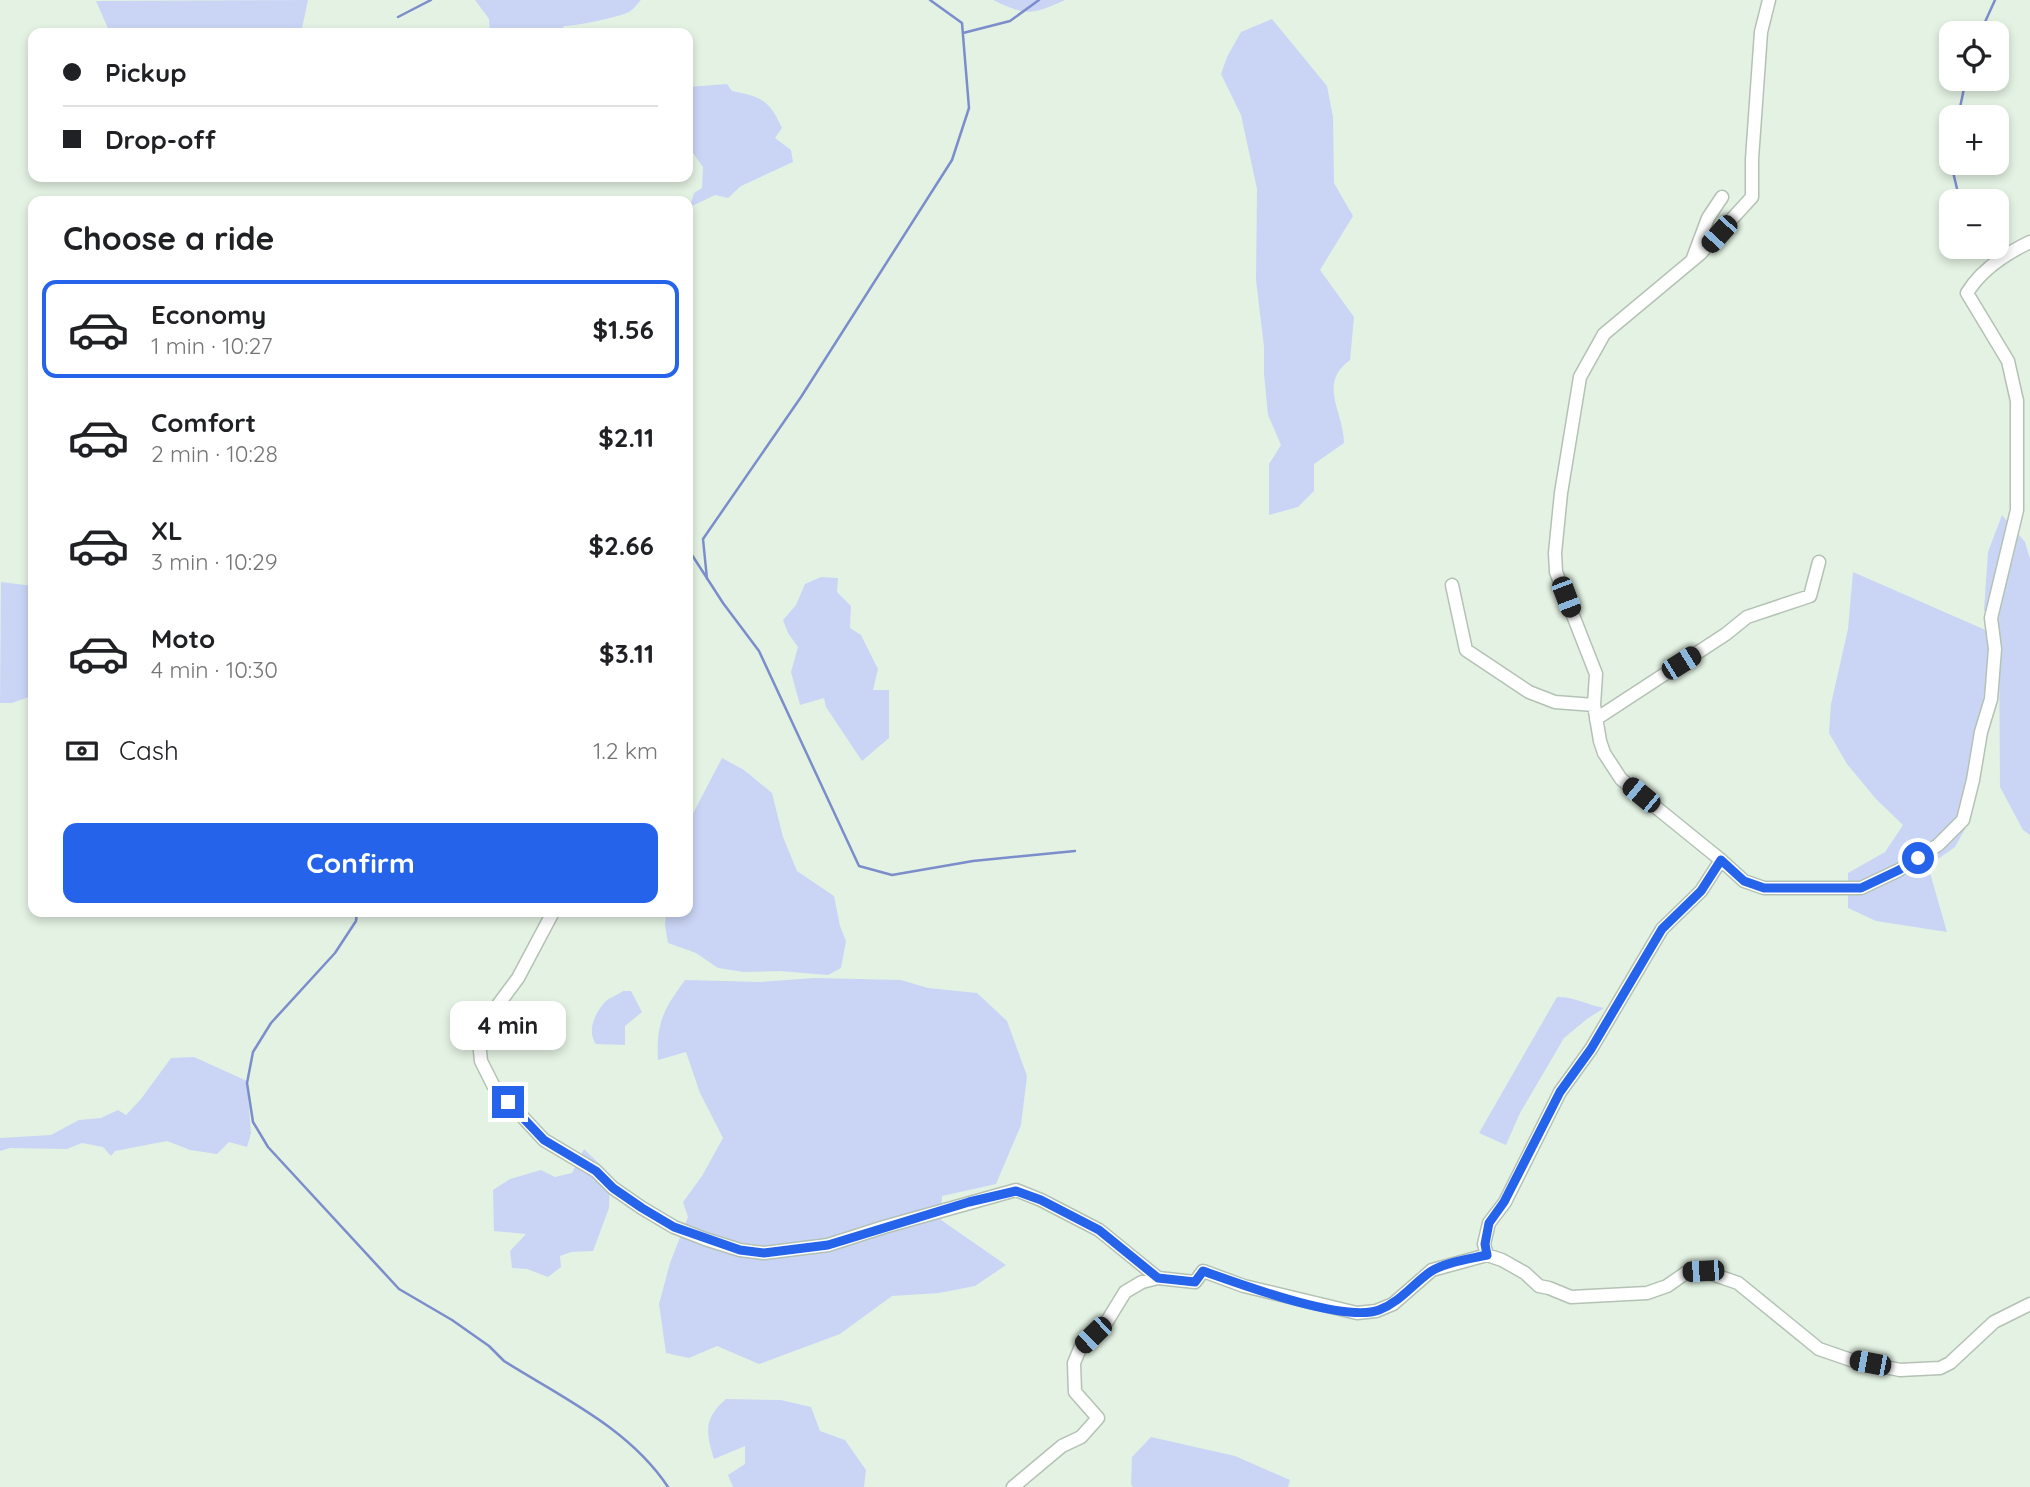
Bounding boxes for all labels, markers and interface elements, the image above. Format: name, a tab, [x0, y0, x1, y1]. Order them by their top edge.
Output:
map controls	[1939, 21, 2009, 259]
button: locate	[1939, 21, 2009, 91]
text: Pickup	[105, 56, 187, 89]
button: +	[1939, 105, 2009, 175]
text: Drop-off	[105, 123, 216, 156]
button: −	[1939, 189, 2009, 259]
car	[1698, 211, 1741, 257]
text: Choose a ride	[63, 218, 275, 258]
icon: car	[67, 298, 130, 361]
text: Economy	[151, 298, 266, 331]
text: $1.56	[593, 313, 654, 346]
text: 1 min · 10:27	[151, 331, 273, 360]
icon: car	[67, 406, 130, 469]
text: Comfort	[151, 406, 256, 439]
text: $2.11	[598, 421, 654, 454]
text: 2 min · 10:28	[151, 439, 278, 468]
icon: car	[67, 514, 130, 577]
text: XL	[151, 514, 183, 547]
text: $2.66	[588, 529, 654, 562]
text: 3 min · 10:29	[151, 547, 278, 576]
car	[1549, 574, 1584, 620]
icon: car	[67, 622, 130, 685]
text: Moto	[151, 622, 215, 655]
text: $3.11	[599, 637, 654, 670]
car	[1658, 643, 1705, 683]
text: 4 min · 10:30	[151, 655, 278, 684]
icon: cash	[63, 732, 101, 770]
text: Cash	[119, 734, 179, 767]
text: 1.2 km	[593, 736, 658, 765]
car	[1619, 774, 1664, 816]
button: Confirm	[63, 823, 658, 903]
route start	[1902, 842, 1934, 874]
callout: 4 min	[450, 1000, 566, 1050]
text: 4 min	[478, 1011, 538, 1040]
route end	[492, 1086, 524, 1118]
car	[1682, 1259, 1725, 1283]
car	[1071, 1313, 1116, 1357]
car	[1848, 1349, 1893, 1377]

